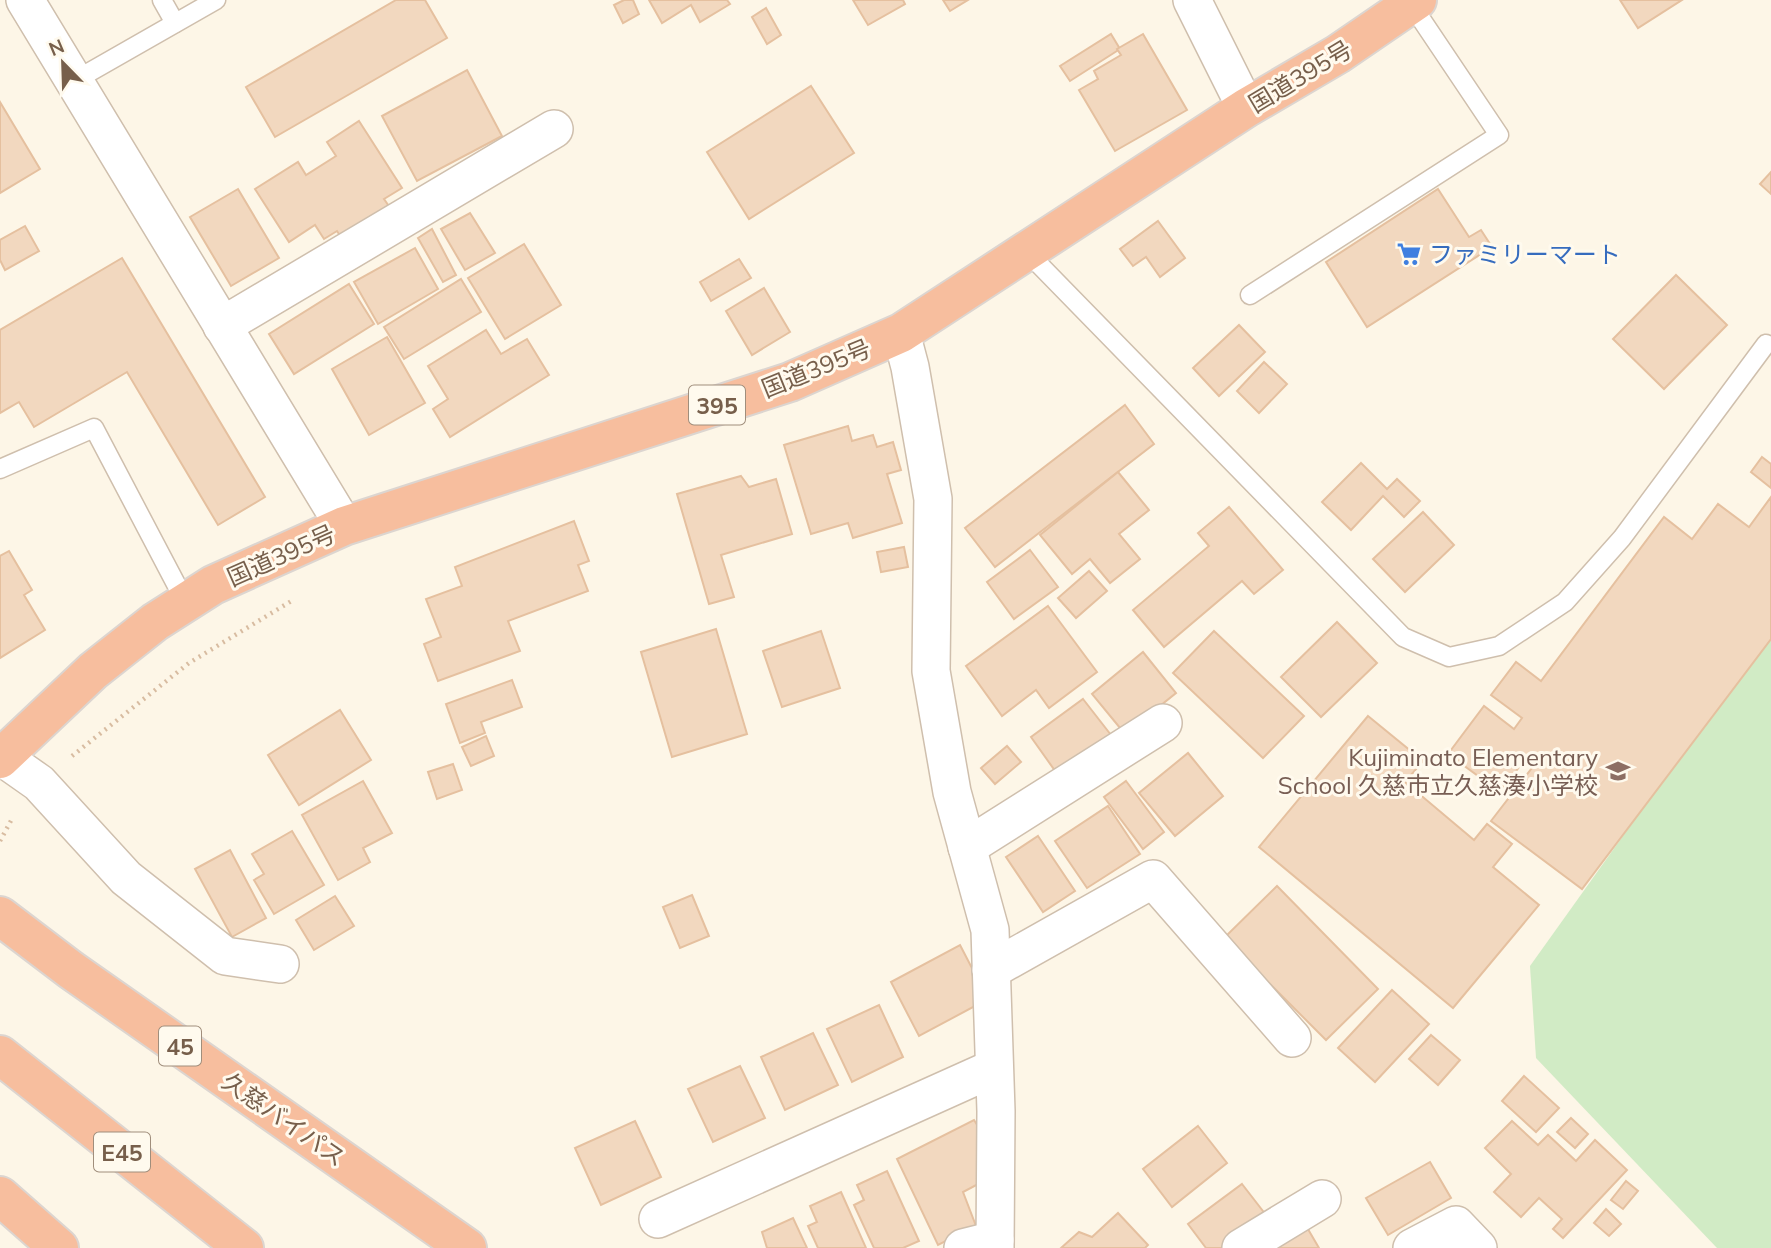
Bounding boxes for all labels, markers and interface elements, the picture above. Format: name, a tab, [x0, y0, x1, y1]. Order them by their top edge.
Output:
north arrow	[28, 28, 98, 98]
street label: 国道395号	[1243, 33, 1357, 119]
text: N	[45, 34, 68, 61]
place label: ファミリーマート	[1429, 239, 1621, 269]
supermarket icon: ファミリーマート	[1395, 240, 1423, 268]
street label: 国道395号	[757, 333, 875, 403]
road number: 395	[689, 386, 745, 424]
street label: 国道395号	[222, 518, 340, 592]
place label: Kujiminato Elementary School 久慈市立久慈湊小学校	[1278, 742, 1598, 800]
school or university icon: Kujiminato Elementary School 久慈市立久慈湊小学校	[1604, 757, 1632, 785]
road number: 45	[159, 1026, 201, 1065]
street label: 久慈バイパス	[217, 1066, 351, 1172]
road number: E45	[94, 1133, 150, 1172]

